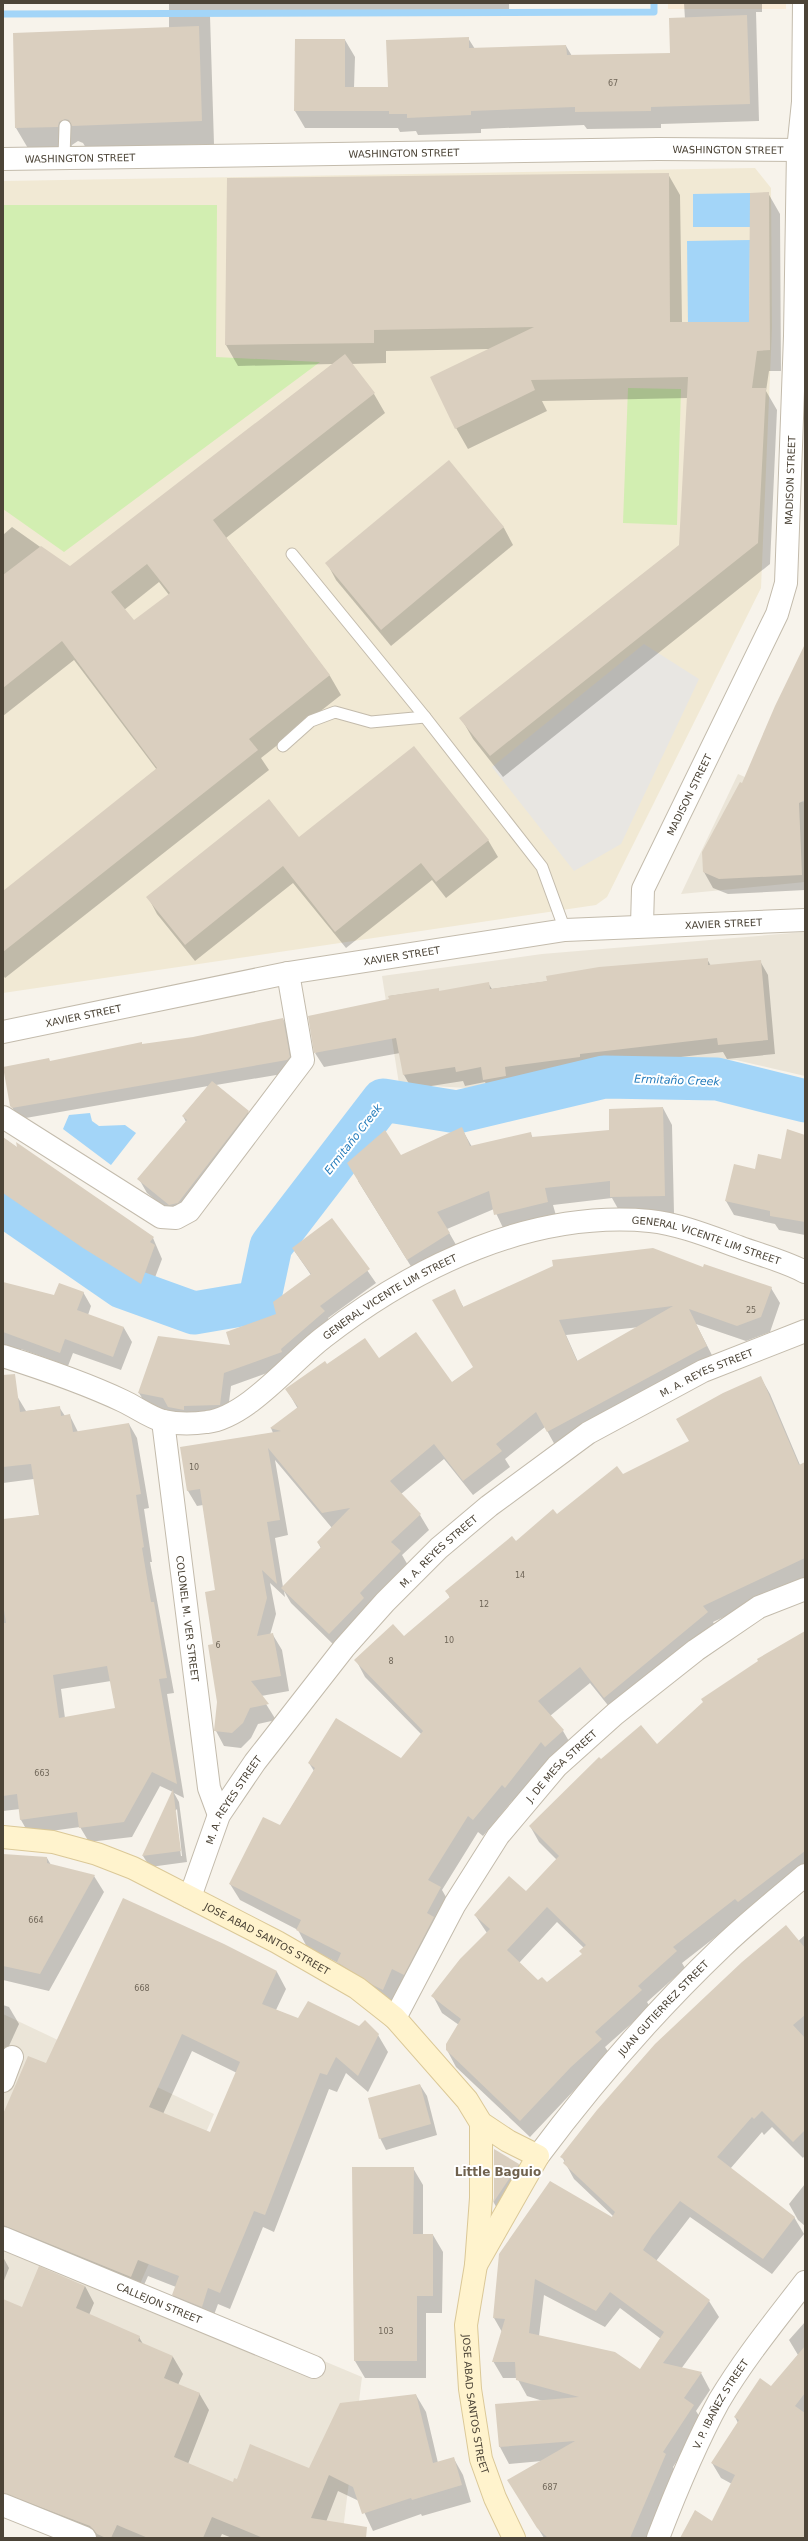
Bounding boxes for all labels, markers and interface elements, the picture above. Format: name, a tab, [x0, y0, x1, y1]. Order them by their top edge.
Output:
house number: 67	[608, 79, 618, 88]
street label: WASHINGTON STREET	[672, 144, 784, 156]
street label: WASHINGTON STREET	[349, 147, 460, 160]
street label: WASHINGTON STREET	[25, 152, 136, 165]
street label: MADISON STREET	[783, 435, 797, 525]
street label: MADISON STREET	[665, 752, 714, 837]
street label: XAVIER STREET	[685, 917, 763, 931]
street label: XAVIER STREET	[363, 944, 442, 967]
street label: XAVIER STREET	[44, 1002, 123, 1029]
water label: Ermitaño Creek	[634, 1073, 721, 1089]
water label: Ermitaño Creek	[322, 1101, 385, 1177]
street label: GENERAL VICENTE LIM STREET	[631, 1215, 783, 1267]
street label: GENERAL VICENTE LIM STREET	[321, 1252, 459, 1342]
house number: 25	[746, 1306, 756, 1315]
street label: M. A. REYES STREET	[658, 1347, 755, 1399]
house number: 10	[189, 1463, 199, 1472]
street label: M. A. REYES STREET	[398, 1513, 480, 1590]
street label: COLONEL M. VER STREET	[174, 1555, 201, 1683]
house number: 14	[515, 1571, 525, 1580]
house number: 12	[479, 1600, 489, 1609]
house number: 10	[444, 1636, 454, 1645]
house number: 6	[215, 1641, 221, 1650]
house number: 8	[388, 1657, 394, 1666]
street label: J. DE MESA STREET	[524, 1727, 600, 1805]
street label: M. A. REYES STREET	[204, 1753, 264, 1846]
house number: 663	[34, 1769, 50, 1778]
street label: JOSE ABAD SANTOS STREET	[202, 1900, 332, 1978]
house number: 664	[28, 1916, 44, 1925]
street label: JUAN GUTIERREZ STREET	[615, 1958, 711, 2059]
house number: 668	[134, 1984, 150, 1993]
district label: Little Baguio	[455, 2165, 541, 2179]
street label: CALLEJON STREET	[115, 2281, 204, 2326]
house number: 103	[378, 2327, 394, 2336]
street label: JOSE ABAD SANTOS STREET	[461, 2333, 491, 2476]
street label: V. P. IBAÑEZ STREET	[691, 2357, 751, 2451]
house number: 687	[542, 2483, 558, 2492]

